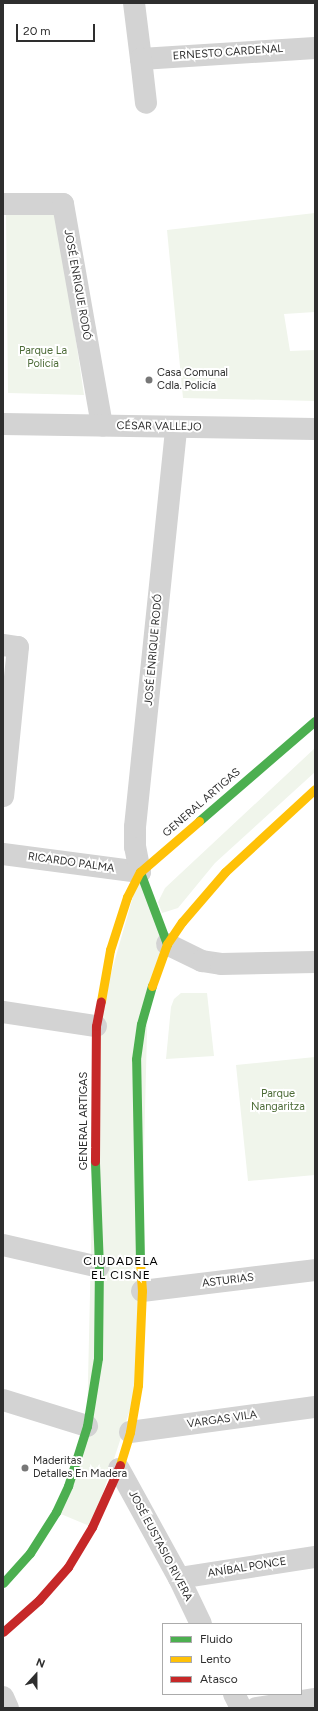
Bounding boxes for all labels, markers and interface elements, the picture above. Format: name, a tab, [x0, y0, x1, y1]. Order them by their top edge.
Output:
scale bar	[18, 16, 97, 42]
text: 20 m	[23, 24, 51, 38]
street label: ERNESTO CARDENAL	[172, 43, 284, 63]
street label: JOSÉ ENRIQUE RODÓ	[61, 229, 93, 341]
park label: Parque La Policía	[19, 345, 67, 371]
place label: Casa Comunal Cdla. Policía	[157, 367, 228, 393]
marker: Casa Comunal Cdla. Policía	[144, 375, 154, 385]
street label: CÉSAR VALLEJO	[116, 420, 202, 434]
street label: JOSÉ ENRIQUE RODÓ	[143, 594, 165, 706]
street label: GENERAL ARTIGAS	[160, 766, 244, 840]
street label: RICARDO PALMA	[27, 850, 115, 876]
street label: GENERAL ARTIGAS	[77, 1072, 91, 1170]
park label: Parque Nangaritza	[251, 1088, 305, 1114]
district label: CIUDADELA EL CISNE	[83, 1255, 159, 1283]
street label: ASTURIAS	[201, 1271, 255, 1291]
street label: VARGAS VILA	[186, 1409, 258, 1431]
place label: Maderitas Detalles En Madera	[33, 1455, 127, 1481]
marker: Maderitas Detalles En Madera	[20, 1463, 30, 1473]
street label: JOSÉ EUSTASIO RIVERA	[125, 1488, 195, 1604]
street label: ANÍBAL PONCE	[207, 1555, 287, 1581]
legend	[162, 1623, 302, 1695]
text: Fluido	[200, 1632, 233, 1646]
text: Lento	[200, 1652, 231, 1666]
north arrow	[16, 1655, 56, 1695]
text: N	[34, 1656, 47, 1671]
text: Atasco	[200, 1672, 238, 1686]

